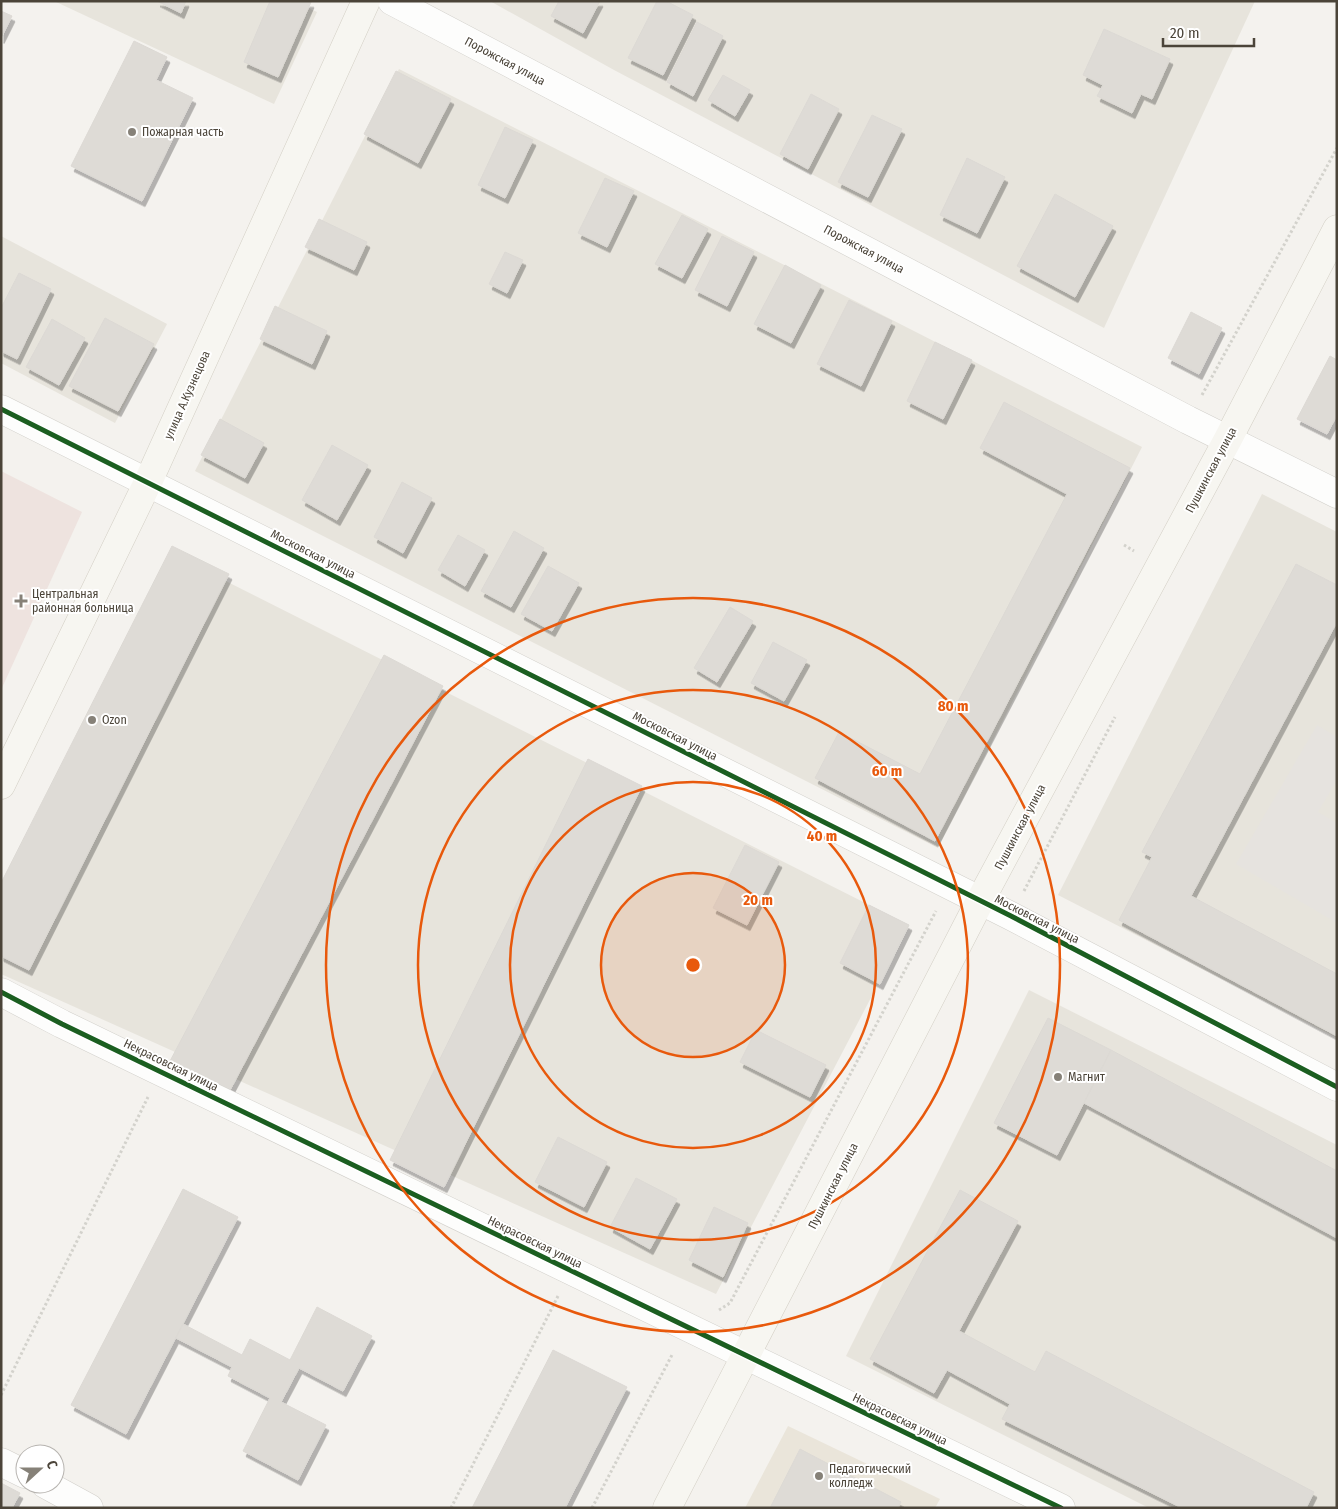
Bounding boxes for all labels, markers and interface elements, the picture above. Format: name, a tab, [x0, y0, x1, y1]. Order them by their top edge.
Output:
scale bar	[1163, 15, 1254, 47]
text: 20 m	[1170, 24, 1200, 42]
street label: Порожская улица	[462, 34, 548, 88]
place label: Пожарная часть	[142, 125, 224, 139]
marker: Пожарная часть	[126, 126, 138, 138]
street label: Порожская улица	[821, 222, 907, 276]
street label: улица А.Кузнецова	[161, 348, 213, 441]
street label: Пушкинская улица	[1183, 425, 1240, 515]
street label: Московская улица	[268, 527, 358, 581]
place label: Центральная районная больница	[32, 587, 134, 615]
marker: Центральная районная больница	[14, 594, 28, 608]
text: 80 m	[938, 697, 968, 715]
street label: Московская улица	[630, 709, 720, 763]
place label: Ozon	[102, 713, 127, 727]
marker: Ozon	[86, 714, 98, 726]
text: 60 m	[872, 762, 902, 780]
street label: Пушкинская улица	[992, 782, 1049, 872]
text: 40 m	[807, 827, 837, 845]
text: 20 m	[742, 891, 773, 909]
street label: Московская улица	[992, 892, 1082, 946]
centre of rings	[684, 956, 702, 974]
street label: Некрасовская улица	[121, 1036, 221, 1094]
place label: Магнит	[1068, 1070, 1105, 1084]
marker: Магнит	[1052, 1071, 1064, 1083]
street label: Пушкинская улица	[805, 1140, 861, 1231]
street label: Некрасовская улица	[485, 1213, 585, 1271]
street label: Некрасовская улица	[850, 1390, 950, 1448]
north arrow	[15, 1444, 65, 1494]
text: С	[42, 1458, 61, 1472]
place label: Педагогический колледж	[829, 1462, 911, 1490]
marker: Педагогический колледж	[813, 1470, 825, 1482]

